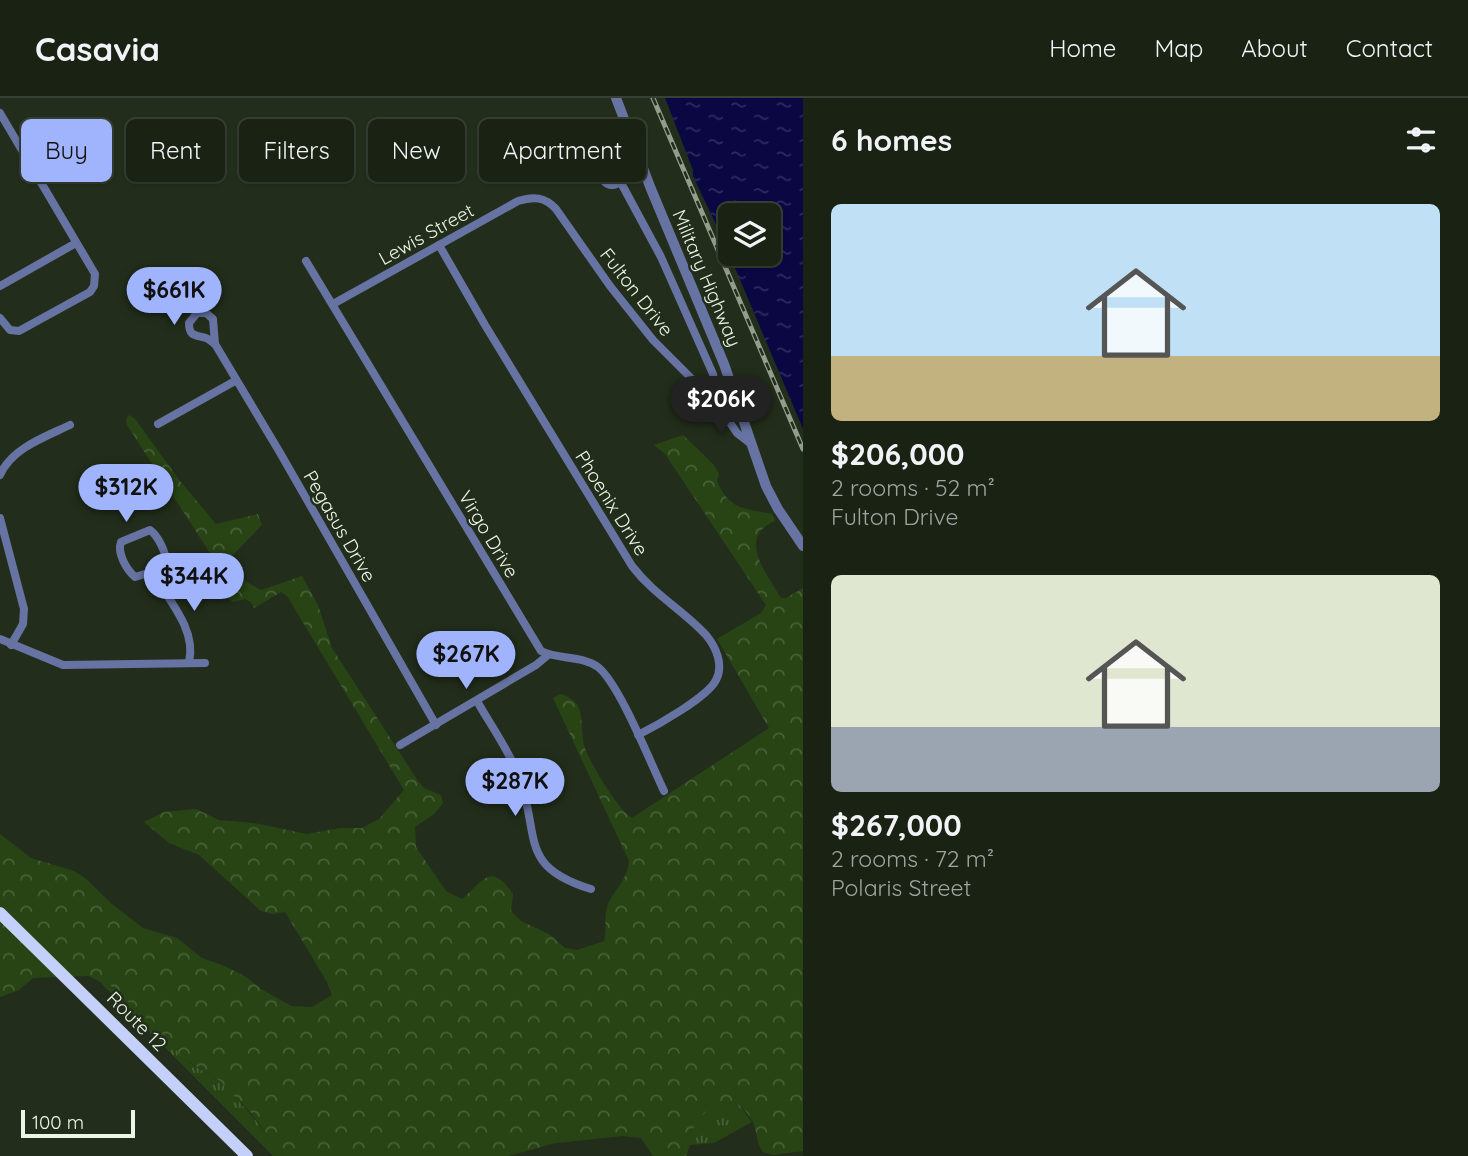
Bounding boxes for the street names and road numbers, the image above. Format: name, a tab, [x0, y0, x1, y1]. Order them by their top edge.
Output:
street label: Lewis Street	[374, 198, 478, 270]
street label: Military Highway	[667, 206, 747, 350]
street label: Fulton Drive	[595, 243, 679, 341]
street label: Phoenix Drive	[570, 446, 654, 560]
street label: Pegasus Drive	[298, 466, 382, 586]
street label: Virgo Drive	[454, 486, 524, 582]
street label: Route 12	[102, 986, 172, 1056]

